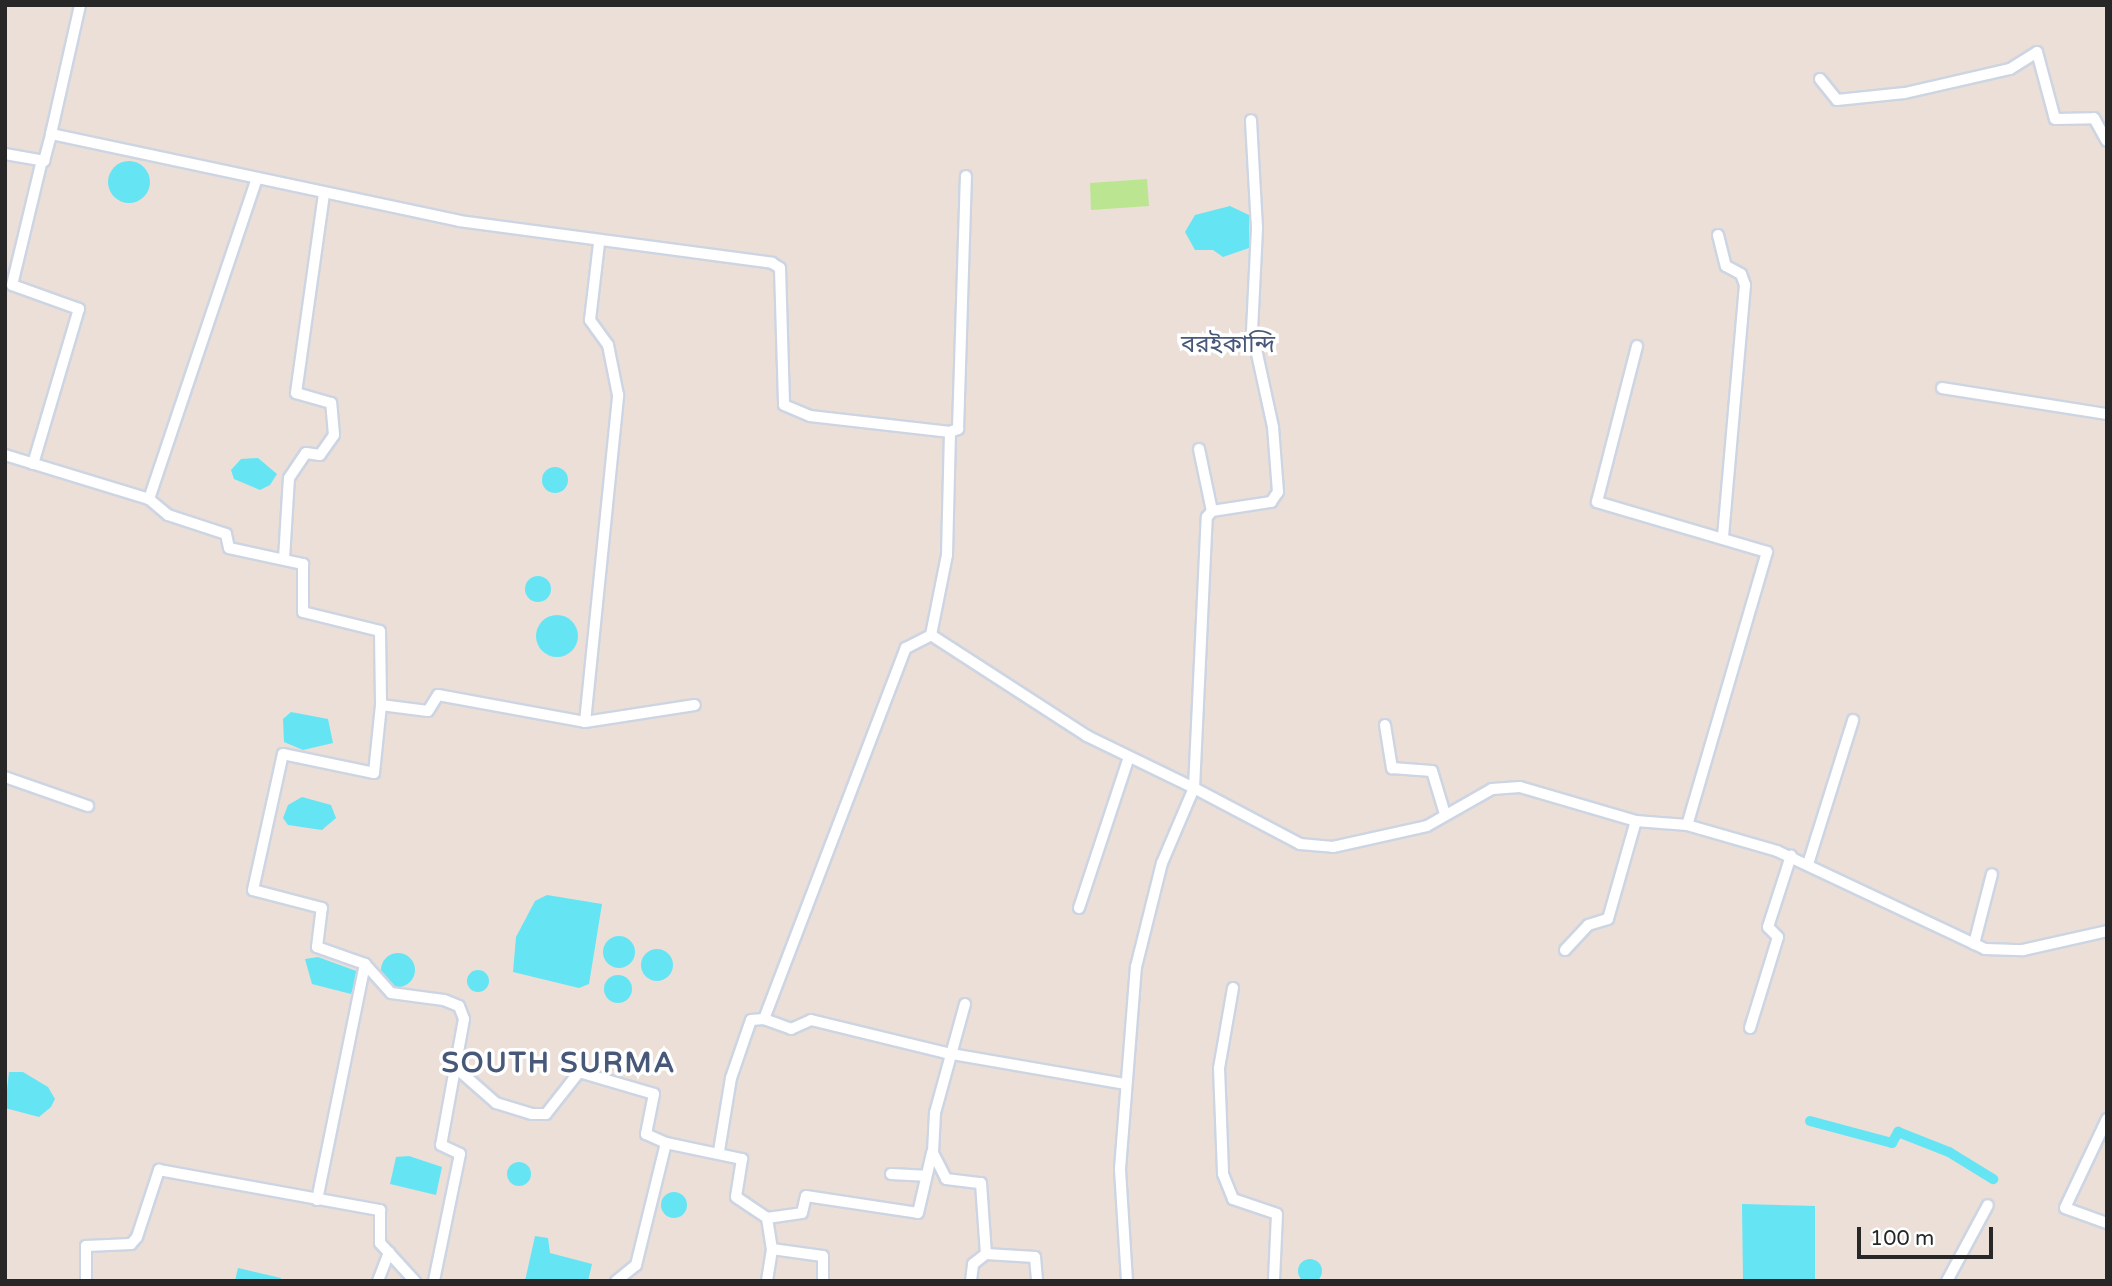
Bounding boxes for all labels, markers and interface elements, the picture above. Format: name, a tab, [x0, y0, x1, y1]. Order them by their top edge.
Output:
district label: বরইকান্দি	[1181, 331, 1275, 359]
district label: SOUTH SURMA	[443, 1046, 675, 1080]
scale bar	[1860, 1212, 1996, 1256]
text: 100 m	[1870, 1226, 1934, 1251]

